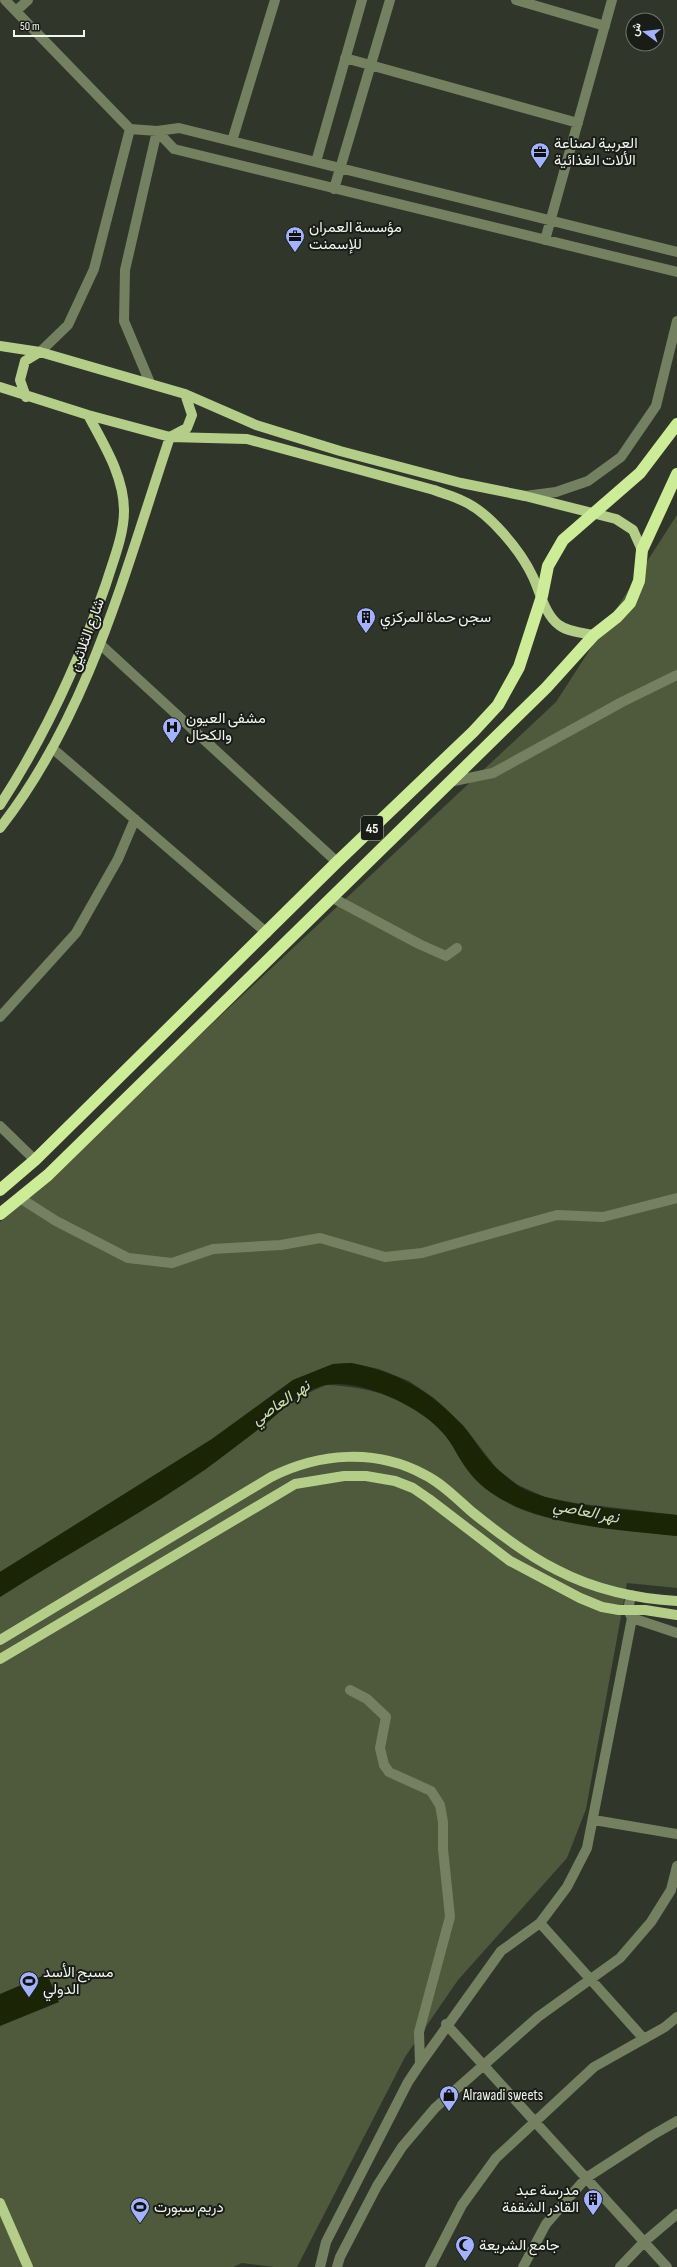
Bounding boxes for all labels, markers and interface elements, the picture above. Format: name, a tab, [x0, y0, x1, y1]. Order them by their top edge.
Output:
scale bar	[14, 12, 84, 38]
north arrow	[625, 12, 665, 52]
text: 50 m	[20, 19, 40, 34]
text: ش	[628, 21, 644, 38]
place label: العربية لصناعة الألات الغذائية	[554, 134, 638, 170]
office icon: العربية لصناعة الألات الغذائية	[529, 141, 551, 169]
place label: مؤسسة العمران للإسمنت	[309, 218, 402, 254]
office icon: مؤسسة العمران للإسمنت	[284, 225, 306, 253]
street label: شارع الثلاثين	[65, 596, 110, 675]
building icon: سجن حماة المركزي	[355, 606, 377, 634]
place label: سجن حماة المركزي	[380, 608, 491, 630]
place label: مشفى العيون والكحال	[186, 709, 266, 745]
hospital icon: مشفى العيون والكحال	[161, 716, 183, 744]
road number: 45	[361, 816, 383, 840]
water label: نهر العاصي	[248, 1376, 317, 1432]
water label: نهر العاصي	[551, 1496, 622, 1531]
place label: مسبح الأسد الدولي	[43, 1963, 113, 2002]
sports icon: مسبح الأسد الدولي	[18, 1970, 40, 1998]
shop icon: Alrawadi sweets	[438, 2084, 460, 2112]
place label: Alrawadi sweets	[462, 2086, 543, 2105]
place label: مدرسة عبد القادر الشقفة	[502, 2181, 579, 2217]
building icon: مدرسة عبد القادر الشقفة	[582, 2188, 604, 2216]
sports icon: دريم سبورت	[129, 2196, 151, 2224]
place label: دريم سبورت	[154, 2198, 224, 2217]
mosque icon: جامع الشريعة	[454, 2234, 476, 2262]
place label: جامع الشريعة	[479, 2236, 560, 2256]

